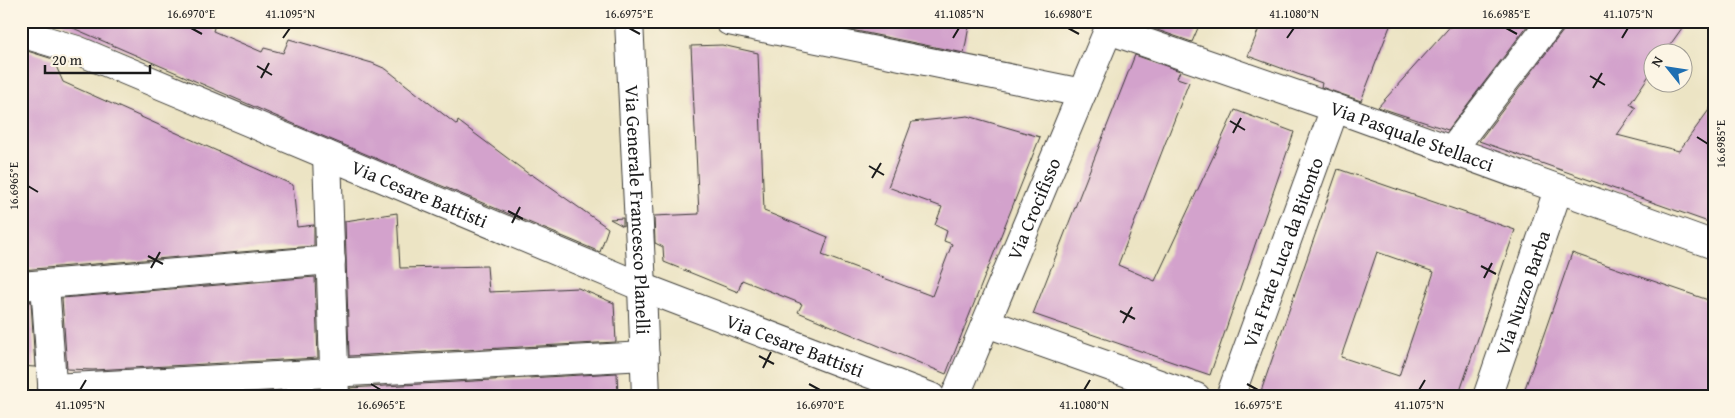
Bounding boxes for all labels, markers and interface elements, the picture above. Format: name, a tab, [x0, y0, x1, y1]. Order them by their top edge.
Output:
text: 16.6970°E	[167, 5, 215, 22]
text: 41.1095°N	[265, 5, 315, 22]
text: 16.6975°E	[605, 5, 653, 22]
text: 41.1085°N	[934, 5, 984, 22]
text: 16.6980°E	[1044, 5, 1092, 22]
text: 41.1080°N	[1269, 5, 1319, 22]
text: 16.6985°E	[1482, 5, 1530, 22]
text: 41.1075°N	[1603, 5, 1653, 22]
scale bar	[45, 42, 150, 74]
north arrow	[1642, 42, 1692, 92]
text: 20 m	[52, 49, 83, 70]
text: N	[1646, 52, 1668, 71]
street label: Via Generale Francesco Planelli	[618, 84, 658, 335]
street label: Via Pasquale Stellacci	[1326, 93, 1498, 178]
text: 16.6985°E	[1712, 120, 1729, 168]
street label: Via Cesare Battisti	[347, 153, 492, 235]
street label: Via Crocifisso	[1000, 153, 1067, 264]
street label: Via Frate Luca da Bitonto	[1235, 153, 1330, 351]
text: 16.6965°E	[5, 162, 22, 210]
street label: Via Nuzzo Barba	[1488, 227, 1557, 359]
street label: Via Cesare Battisti	[722, 306, 868, 384]
text: 41.1095°N	[55, 396, 105, 413]
text: 16.6965°E	[357, 396, 405, 413]
text: 16.6970°E	[796, 396, 844, 413]
text: 41.1080°N	[1059, 396, 1109, 413]
text: 16.6975°E	[1234, 396, 1282, 413]
text: 41.1075°N	[1394, 396, 1444, 413]

